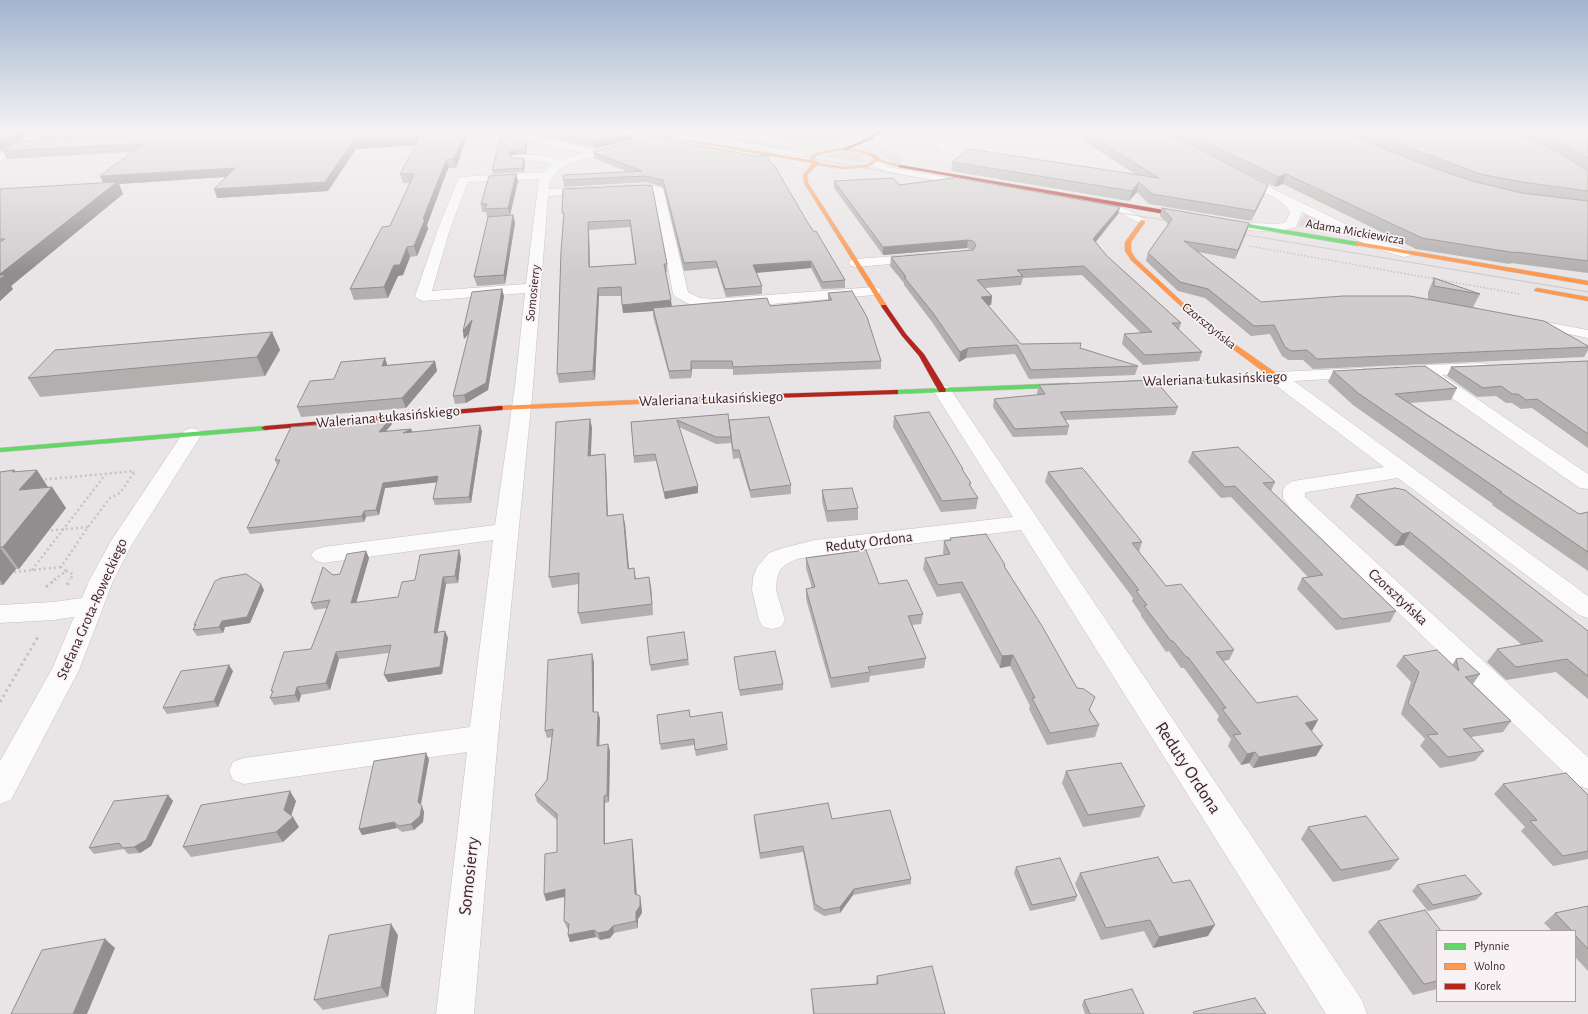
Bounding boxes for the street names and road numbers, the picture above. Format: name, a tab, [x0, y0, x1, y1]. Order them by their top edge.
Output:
street label: Adama Mickiewicza	[1304, 216, 1406, 248]
street label: Somosierry	[522, 264, 544, 322]
street label: Czorsztyńska	[1179, 299, 1239, 353]
street label: Waleriana Łukasińskiego	[1143, 367, 1287, 391]
street label: Waleriana Łukasińskiego	[639, 387, 783, 411]
street label: Waleriana Łukasińskiego	[315, 402, 461, 432]
street label: Reduty Ordona	[824, 528, 914, 556]
street label: Stefana Grota-Roweckiego	[53, 535, 131, 683]
street label: Czorsztyńska	[1364, 565, 1432, 629]
street label: Reduty Ordona	[1150, 718, 1226, 818]
street label: Somosierry	[454, 836, 484, 916]

